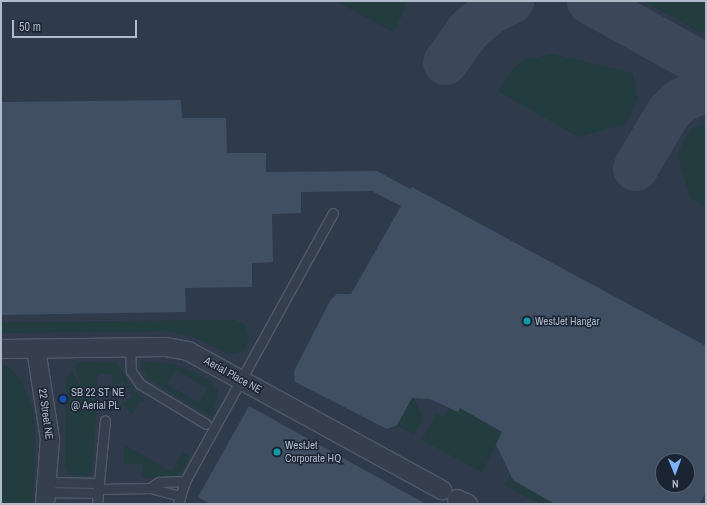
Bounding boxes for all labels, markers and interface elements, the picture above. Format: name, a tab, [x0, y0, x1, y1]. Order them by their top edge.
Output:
scale bar	[14, 12, 139, 38]
text: 50 m	[19, 19, 41, 35]
place label: WestJet Hangar	[535, 314, 600, 328]
marker: WestJet Hangar	[522, 316, 532, 326]
street label: Aerial Place NE	[202, 354, 264, 396]
place label: SB 22 ST NE @ Aerial PL	[71, 386, 125, 412]
street label: 22 Street NE	[36, 388, 56, 440]
marker: SB 22 ST NE @ Aerial PL	[58, 394, 68, 404]
place label: WestJet Corporate HQ	[285, 439, 341, 465]
marker: WestJet Corporate HQ	[272, 447, 282, 457]
north arrow	[655, 453, 695, 493]
text: N	[672, 477, 679, 491]

